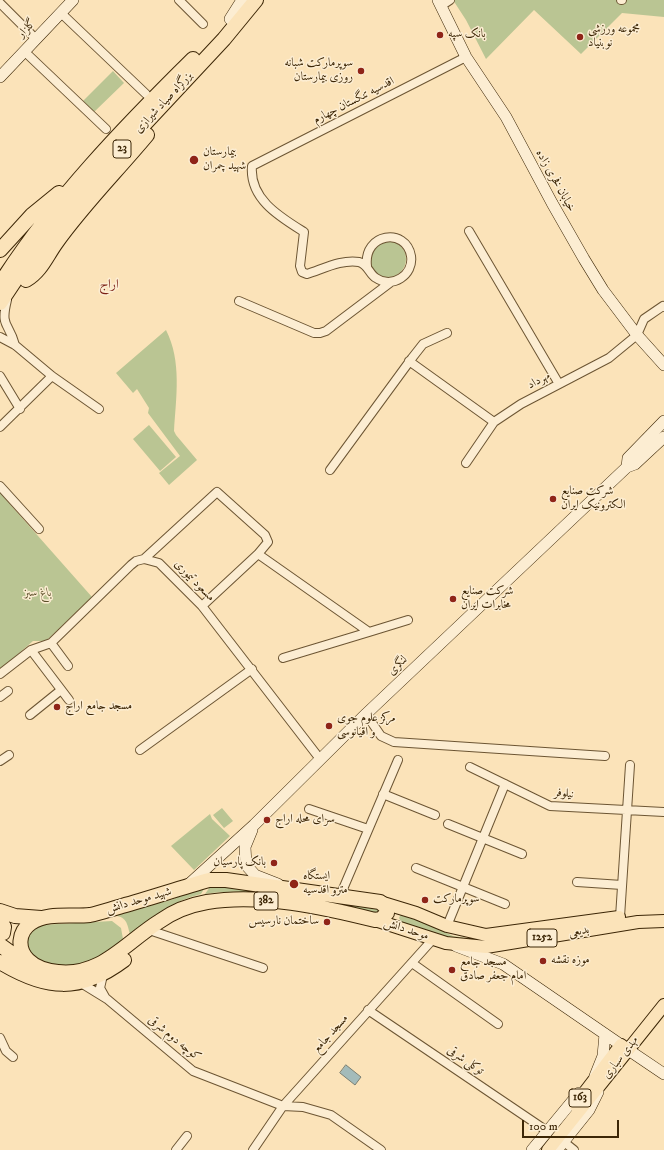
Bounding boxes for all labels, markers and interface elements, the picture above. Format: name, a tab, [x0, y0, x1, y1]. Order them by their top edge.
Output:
street label: گلزار	[15, 17, 39, 41]
place label: مجموعه ورزشی نوبنیاد	[588, 23, 640, 51]
place label: بانک سپه	[448, 28, 486, 42]
marker: بانک سپه	[435, 30, 445, 40]
marker: مجموعه ورزشی نوبنیاد	[575, 32, 585, 42]
place label: سوپرمارکت شبانه روزی بیمارستان	[284, 57, 353, 85]
marker: سوپرمارکت شبانه روزی بیمارستان	[356, 66, 366, 76]
street label: بزرگراه صیاد شیرازی	[132, 69, 196, 137]
street label: اقدسیه تنگستان چهارم	[311, 74, 397, 128]
road number: 23	[113, 140, 131, 158]
place label: بیمارستان شهید چمران	[203, 146, 246, 174]
street label: خیابان فخری زاده	[532, 147, 578, 215]
marker: بیمارستان شهید چمران	[188, 154, 200, 166]
district label: اراج	[99, 277, 119, 293]
street label: مهرداد	[525, 369, 553, 393]
place label: شرکت صنایع الکترونیک ایران	[561, 485, 626, 513]
marker: شرکت صنایع الکترونیک ایران	[548, 494, 558, 504]
street label: مسعود تیموری	[171, 557, 217, 605]
place label: شرکت صنایع مخابرات ایران	[461, 585, 513, 613]
park label: باغ سبز	[24, 587, 52, 601]
marker: شرکت صنایع مخابرات ایران	[448, 594, 458, 604]
street label: لنگری	[385, 653, 411, 679]
place label: مسجد جامع اراج	[65, 700, 132, 714]
marker: مسجد جامع اراج	[52, 702, 62, 712]
place label: مرکز علوم جوی و اقیانوسی	[337, 712, 396, 740]
marker: مرکز علوم جوی و اقیانوسی	[324, 721, 334, 731]
street label: نیلوفر	[553, 786, 575, 802]
place label: سرای محله اراج	[275, 813, 335, 827]
marker: سرای محله اراج	[262, 815, 272, 825]
place label: بانک پارسیان	[213, 856, 266, 870]
marker: بانک پارسیان	[269, 858, 279, 868]
place label: ایستگاه مترو اقدسیه	[303, 870, 348, 898]
marker: ایستگاه مترو اقدسیه	[288, 878, 300, 890]
street label: شهید موحد دانش	[105, 885, 173, 917]
road number: 382	[254, 892, 278, 910]
place label: سوپرمارکت	[433, 893, 480, 907]
marker: سوپرمارکت	[420, 895, 430, 905]
place label: ساختمان نارسیس	[248, 915, 319, 929]
street label: موحد دانش	[382, 916, 430, 944]
marker: ساختمان نارسیس	[322, 917, 332, 927]
street label: بدیعی	[568, 923, 590, 941]
road number: 1252	[527, 929, 557, 947]
place label: موزه نقشه	[551, 954, 590, 968]
place label: مسجد جامع امام جعفر صادق	[460, 956, 526, 984]
marker: موزه نقشه	[538, 956, 548, 966]
marker: مسجد جامع امام جعفر صادق	[447, 965, 457, 975]
street label: مسجد جامع	[310, 1012, 352, 1056]
street label: کوچه دوم شرقی	[145, 1013, 203, 1065]
street label: مهدی سباری	[600, 1034, 642, 1082]
street label: توکلی شرقی	[444, 1043, 486, 1079]
road number: 163	[569, 1089, 591, 1107]
scale bar	[524, 1112, 621, 1138]
text: 100 m	[529, 1119, 558, 1134]

